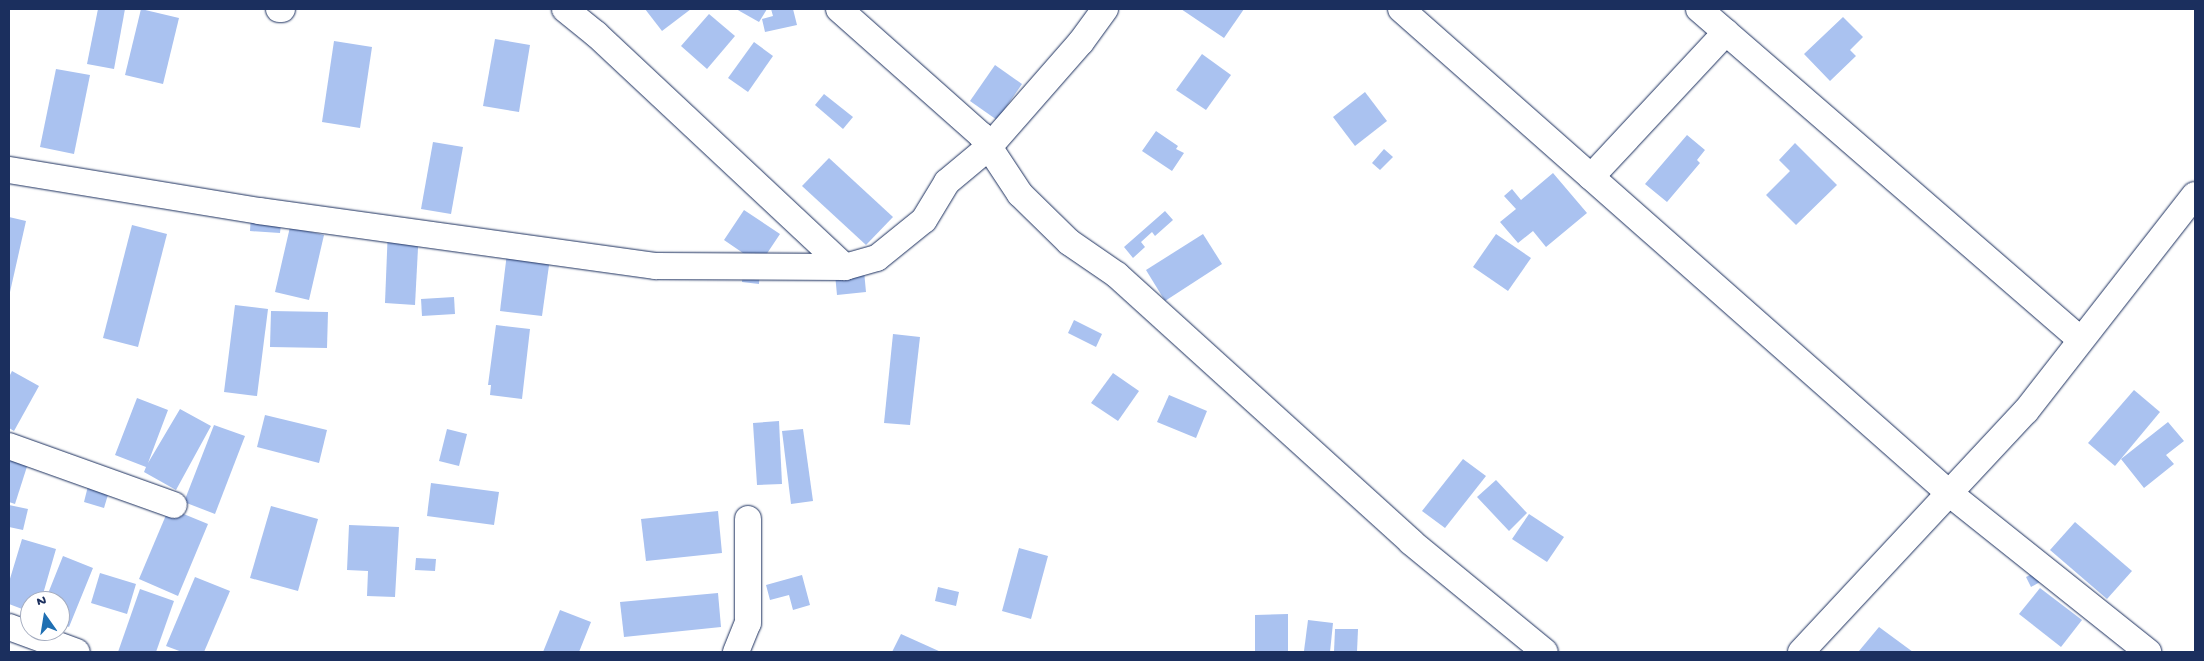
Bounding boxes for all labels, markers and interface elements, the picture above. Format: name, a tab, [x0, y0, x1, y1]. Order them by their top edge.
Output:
north arrow	[20, 591, 70, 641]
text: N	[35, 593, 48, 611]

